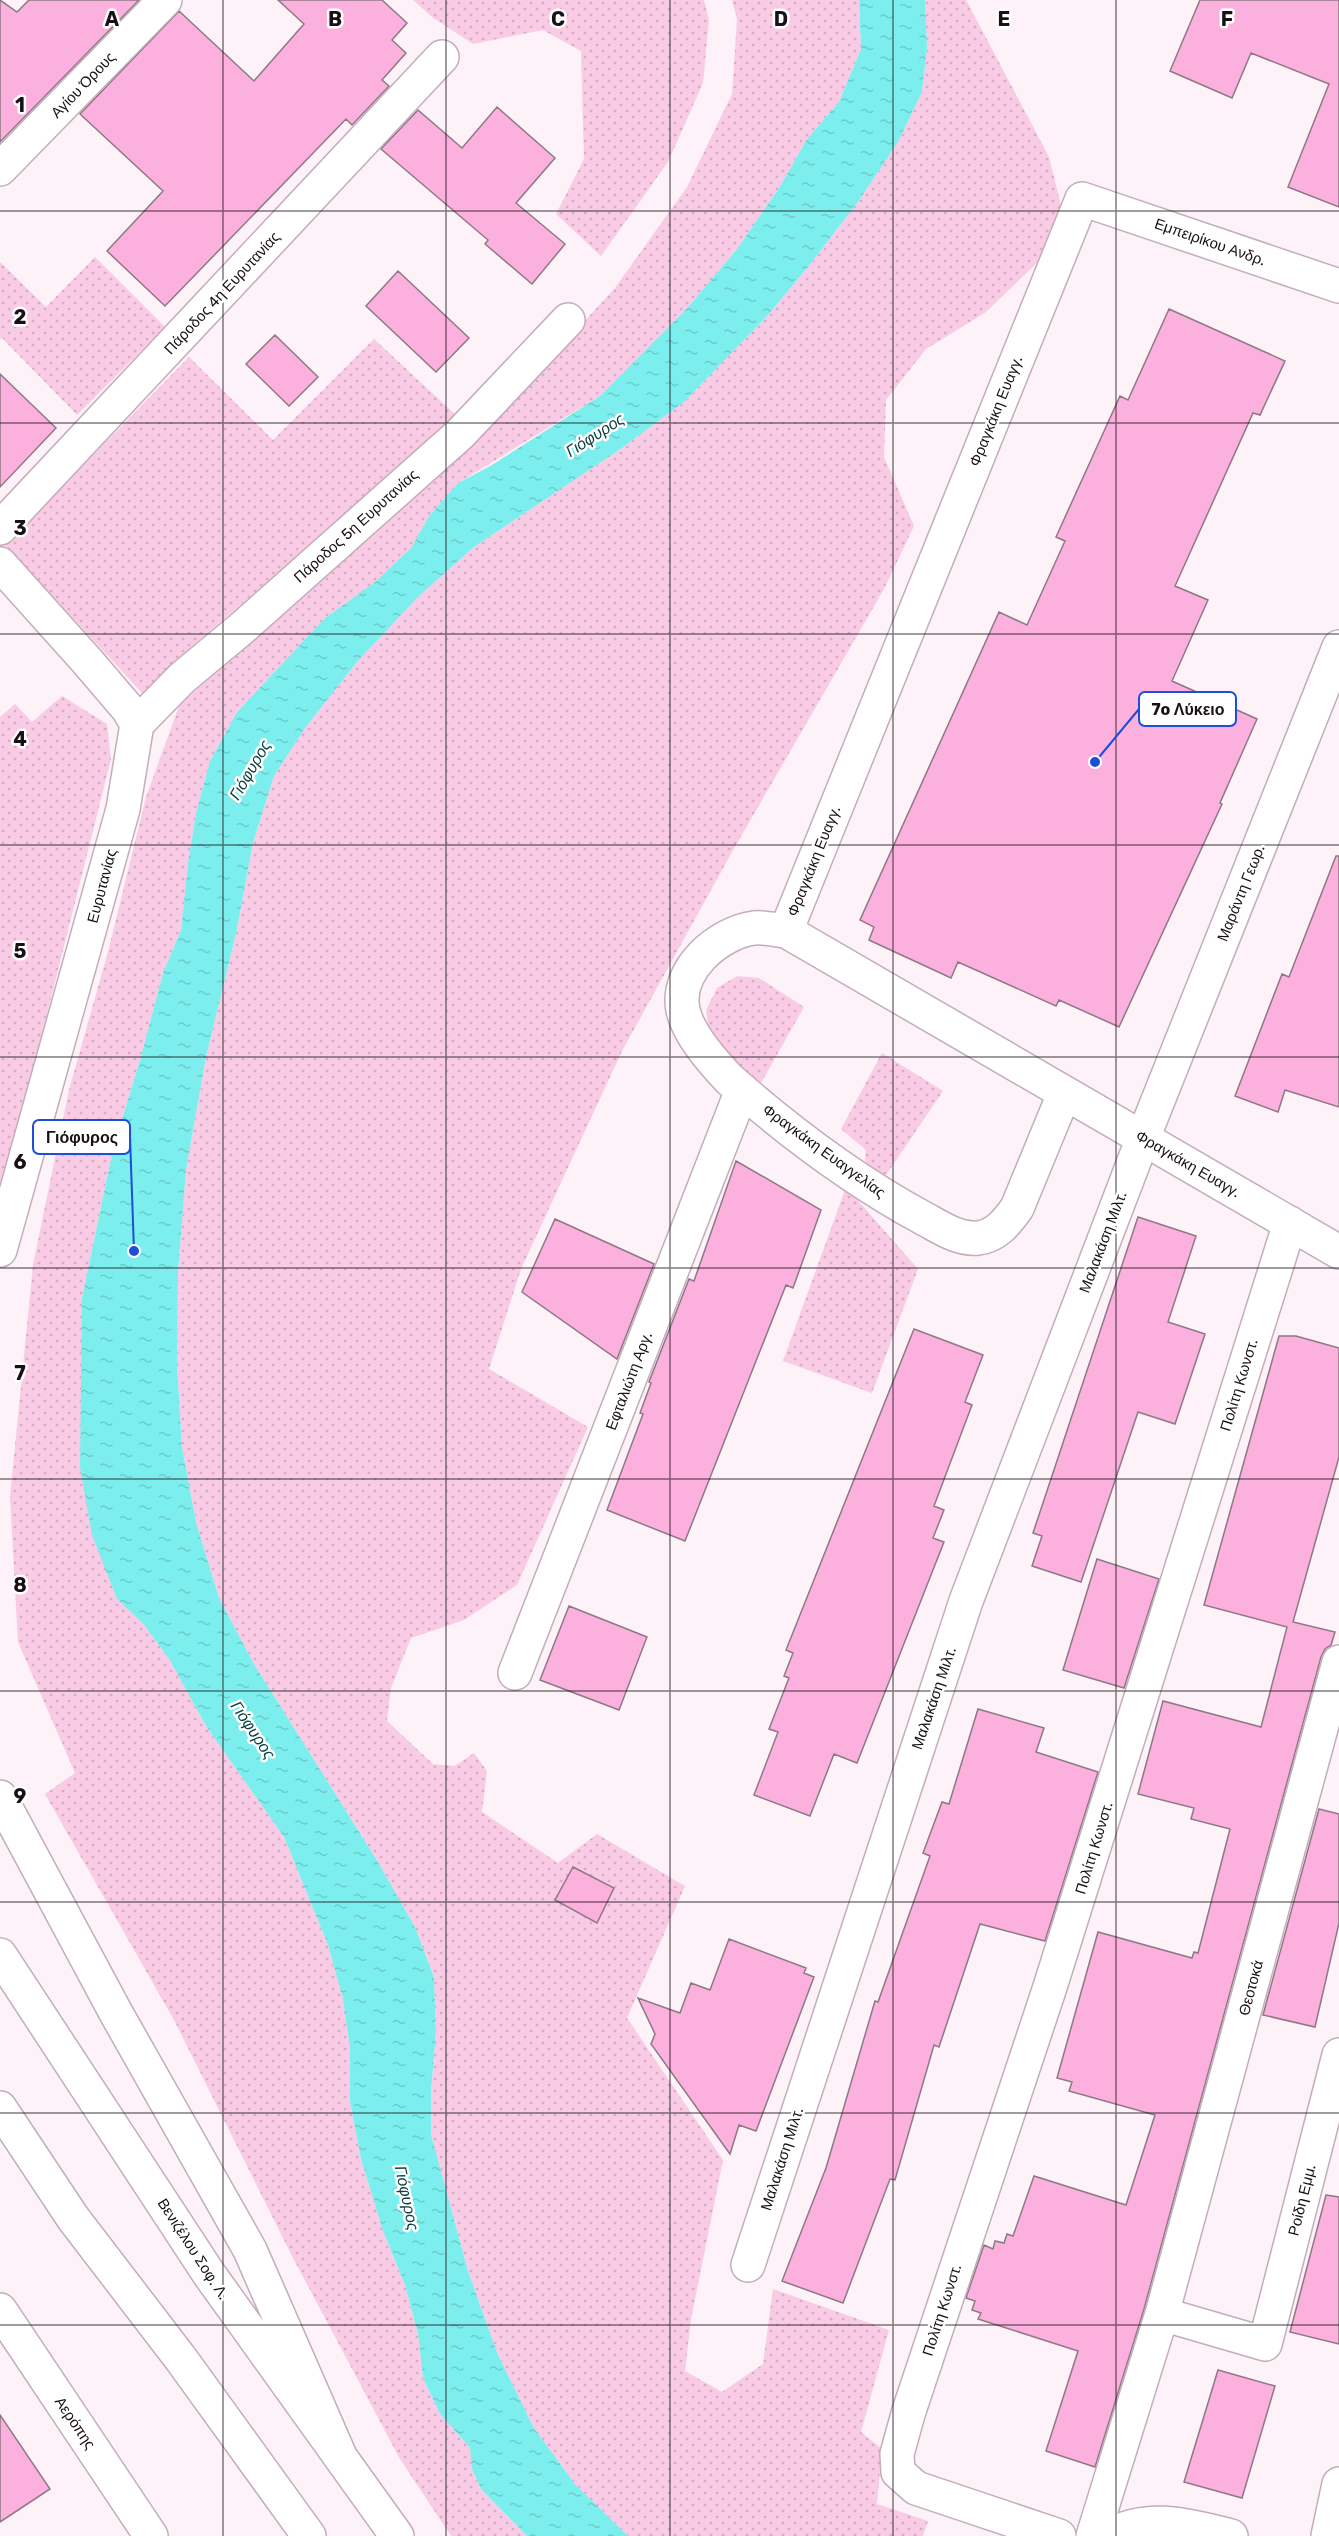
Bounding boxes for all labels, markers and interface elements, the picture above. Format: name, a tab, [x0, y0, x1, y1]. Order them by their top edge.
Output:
text: A	[105, 7, 120, 31]
text: B	[328, 7, 342, 31]
text: C	[551, 7, 565, 31]
text: D	[774, 7, 788, 31]
text: E	[998, 7, 1010, 31]
text: F	[1221, 7, 1233, 31]
street label: Αγίου Όρους	[47, 48, 119, 122]
text: 1	[15, 93, 25, 117]
street label: Εμπειρίκου Ανδρ.	[1152, 215, 1268, 269]
street label: Πάροδος 4η Ευρυτανίας	[160, 228, 284, 358]
text: 2	[14, 305, 27, 329]
street label: Φραγκάκη Ευαγγ.	[966, 353, 1026, 469]
water label: Γιόφυρος	[562, 409, 628, 461]
street label: Πάροδος 5η Ευρυτανίας	[290, 465, 422, 587]
text: 3	[13, 516, 27, 540]
callout: 7o Λύκειο	[1139, 692, 1236, 726]
text: 7o Λύκειο	[1151, 700, 1225, 719]
text: 4	[13, 727, 27, 751]
water label: Γιόφυρος	[225, 737, 275, 803]
street label: Φραγκάκη Ευαγγ.	[784, 803, 844, 919]
street label: Μαράντη Γεωρ.	[1213, 842, 1269, 944]
street label: Ευρυτανίας	[83, 847, 121, 925]
text: 5	[14, 939, 27, 963]
street label: Φραγκάκη Ευαγγελίας	[759, 1100, 889, 1202]
callout: Γιόφυρος	[33, 1120, 130, 1154]
street label: Φραγκάκη Ευαγγ.	[1132, 1127, 1244, 1201]
text: Γιόφυρος	[46, 1128, 118, 1147]
text: 6	[13, 1150, 27, 1174]
street label: Μαλακάση Μιλτ.	[1075, 1189, 1131, 1295]
street label: Εφταλιώτη Αργ.	[602, 1329, 656, 1433]
street label: Πολίτη Κωνστ.	[1216, 1337, 1262, 1433]
text: 7	[14, 1361, 26, 1385]
text: 8	[13, 1573, 27, 1597]
street label: Μαλακάση Μιλτ.	[908, 1644, 960, 1752]
water label: Γιόφυρος	[227, 1697, 279, 1763]
text: 9	[14, 1784, 27, 1808]
street label: Πολίτη Κωνστ.	[1071, 1800, 1117, 1896]
street label: Θεοτοκά	[1235, 1958, 1267, 2018]
street label: Μαλακάση Μιλτ.	[757, 2105, 807, 2213]
street label: Ροίδη Εμμ.	[1284, 2162, 1320, 2238]
water label: Γιόφυρος	[391, 2164, 423, 2232]
street label: Βενιζέλου Σοφ. Λ.	[154, 2195, 232, 2303]
street label: Πολίτη Κωνστ.	[919, 2262, 965, 2358]
street label: Αερόπης	[51, 2393, 99, 2453]

